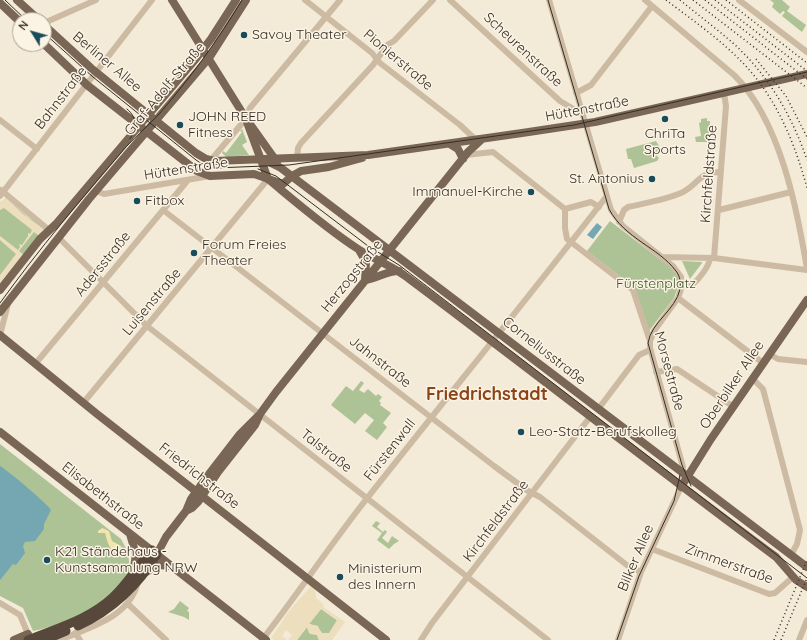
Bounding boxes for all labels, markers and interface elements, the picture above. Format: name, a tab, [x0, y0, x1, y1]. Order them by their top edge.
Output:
street label: Scheurenstraße	[480, 9, 566, 91]
north arrow	[12, 12, 52, 52]
text: N	[15, 18, 31, 33]
street label: Pionierstraße	[360, 26, 436, 94]
place label: Savoy Theater	[252, 27, 347, 43]
street label: Berliner Allee	[69, 28, 145, 96]
marker: Savoy Theater	[239, 30, 249, 40]
street label: Graf-Adolf-Straße	[121, 39, 209, 139]
street label: Bahnstraße	[31, 63, 91, 133]
street label: Hüttenstraße	[544, 93, 630, 125]
place label: JOHN REED Fitness	[188, 109, 266, 142]
marker: ChriTa Sports	[660, 114, 670, 124]
marker: JOHN REED Fitness	[175, 120, 185, 130]
street label: Kirchfeldstraße	[697, 124, 721, 224]
place label: ChriTa Sports	[644, 126, 686, 158]
street label: Hüttenstraße	[143, 154, 229, 184]
place label: St. Antonius	[569, 171, 644, 187]
marker: St. Antonius	[647, 174, 657, 184]
place label: Immanuel-Kirche	[412, 184, 523, 200]
marker: Immanuel-Kirche	[526, 187, 536, 197]
place label: Fitbox	[145, 193, 184, 209]
marker: Fitbox	[132, 196, 142, 206]
street label: Adersstraße	[72, 228, 134, 300]
street label: Herzogstraße	[318, 236, 386, 316]
place label: Forum Freies Theater	[202, 237, 286, 270]
marker: Forum Freies Theater	[189, 248, 199, 258]
street label: Luisenstraße	[119, 265, 185, 339]
park label: Fürstenplatz	[616, 276, 696, 292]
street label: Corneliusstraße	[499, 313, 589, 389]
street label: Morsestraße	[650, 330, 688, 412]
street label: Jahnstraße	[346, 333, 414, 391]
street label: Oberbilker Allee	[696, 338, 768, 432]
district label: Friedrichstadt	[426, 384, 548, 406]
street label: Fürstenwall	[361, 416, 419, 484]
place label: Leo-Statz-Berufskolleg	[529, 424, 677, 440]
street label: Talstraße	[297, 426, 355, 476]
marker: Leo-Statz-Berufskolleg	[516, 427, 526, 437]
street label: Friedrichstraße	[155, 439, 243, 513]
street label: Elisabethstraße	[58, 459, 148, 533]
street label: Kirchfeldstraße	[460, 477, 532, 565]
street label: Bilker Allee	[614, 522, 658, 594]
street label: Zimmerstraße	[683, 540, 775, 588]
place label: K21 Ständehaus - Kunstsammlung NRW	[55, 544, 197, 576]
marker: K21 Ständehaus - Kunstsammlung NRW	[42, 555, 52, 565]
place label: Ministerium des Innern	[348, 561, 422, 594]
marker: Ministerium des Innern	[335, 572, 345, 582]

